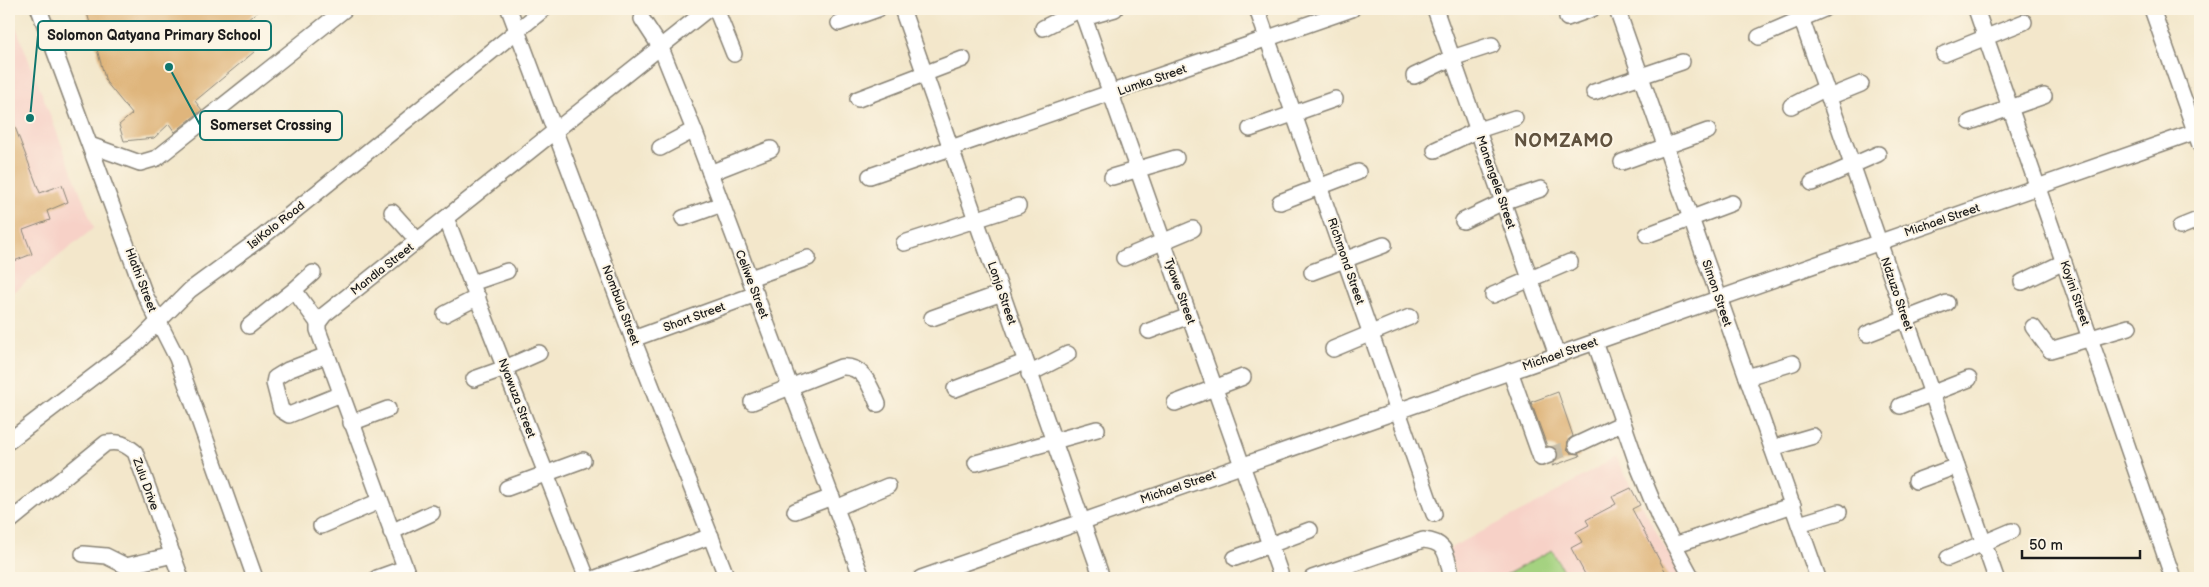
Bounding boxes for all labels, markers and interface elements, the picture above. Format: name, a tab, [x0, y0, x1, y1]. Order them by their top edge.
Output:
callout: Solomon Qatyana Primary School	[38, 21, 271, 50]
text: Solomon Qatyana Primary School	[47, 27, 261, 44]
street label: Lumka Street	[1116, 62, 1189, 99]
callout: Somerset Crossing	[200, 111, 342, 140]
text: Somerset Crossing	[210, 117, 332, 134]
district label: NOMZAMO	[1514, 131, 1614, 152]
street label: Manengele Street	[1473, 134, 1519, 231]
street label: IsiKolo Road	[245, 198, 308, 252]
street label: Michael Street	[1902, 200, 1982, 240]
street label: Richmond Street	[1324, 216, 1367, 307]
street label: Mandla Street	[348, 240, 417, 299]
street label: Hlathi Street	[121, 246, 160, 315]
street label: Celiwe Street	[732, 248, 772, 321]
street label: Ndzuzo Street	[1877, 255, 1916, 333]
street label: Tyawe Street	[1161, 256, 1199, 327]
street label: Simon Street	[1698, 258, 1735, 329]
street label: Koyini Street	[2056, 259, 2093, 328]
street label: Lonja Street	[984, 260, 1019, 327]
street label: Nombula Street	[598, 263, 643, 348]
street label: Short Street	[661, 299, 727, 336]
street label: Michael Street	[1520, 334, 1600, 374]
street label: Nyawuza Street	[494, 356, 539, 440]
street label: Zulu Drive	[129, 455, 162, 512]
street label: Michael Street	[1138, 467, 1218, 507]
scale bar	[2022, 527, 2139, 559]
text: 50 m	[2029, 536, 2063, 555]

